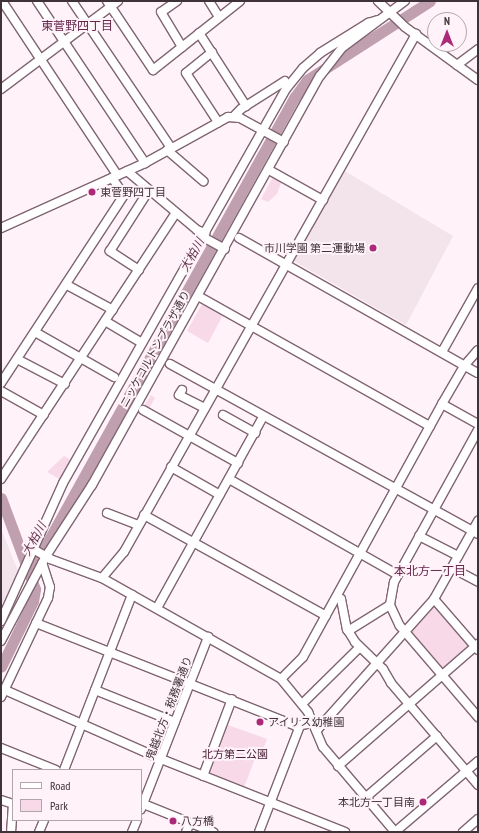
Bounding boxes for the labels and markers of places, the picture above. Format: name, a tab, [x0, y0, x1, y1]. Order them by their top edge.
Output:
place label: 東菅野四丁目	[100, 185, 166, 199]
marker: 東菅野四丁目	[87, 187, 97, 197]
place label: 市川学園 第二運動場	[264, 241, 365, 255]
marker: 市川学園 第二運動場	[368, 243, 378, 253]
place label: アイリス幼稚園	[268, 715, 345, 729]
marker: アイリス幼稚園	[255, 717, 265, 727]
place label: 本北方一丁目南	[338, 795, 415, 809]
marker: 本北方一丁目南	[418, 797, 428, 807]
place label: 八方橋	[181, 814, 214, 828]
marker: 八方橋	[168, 816, 178, 826]

